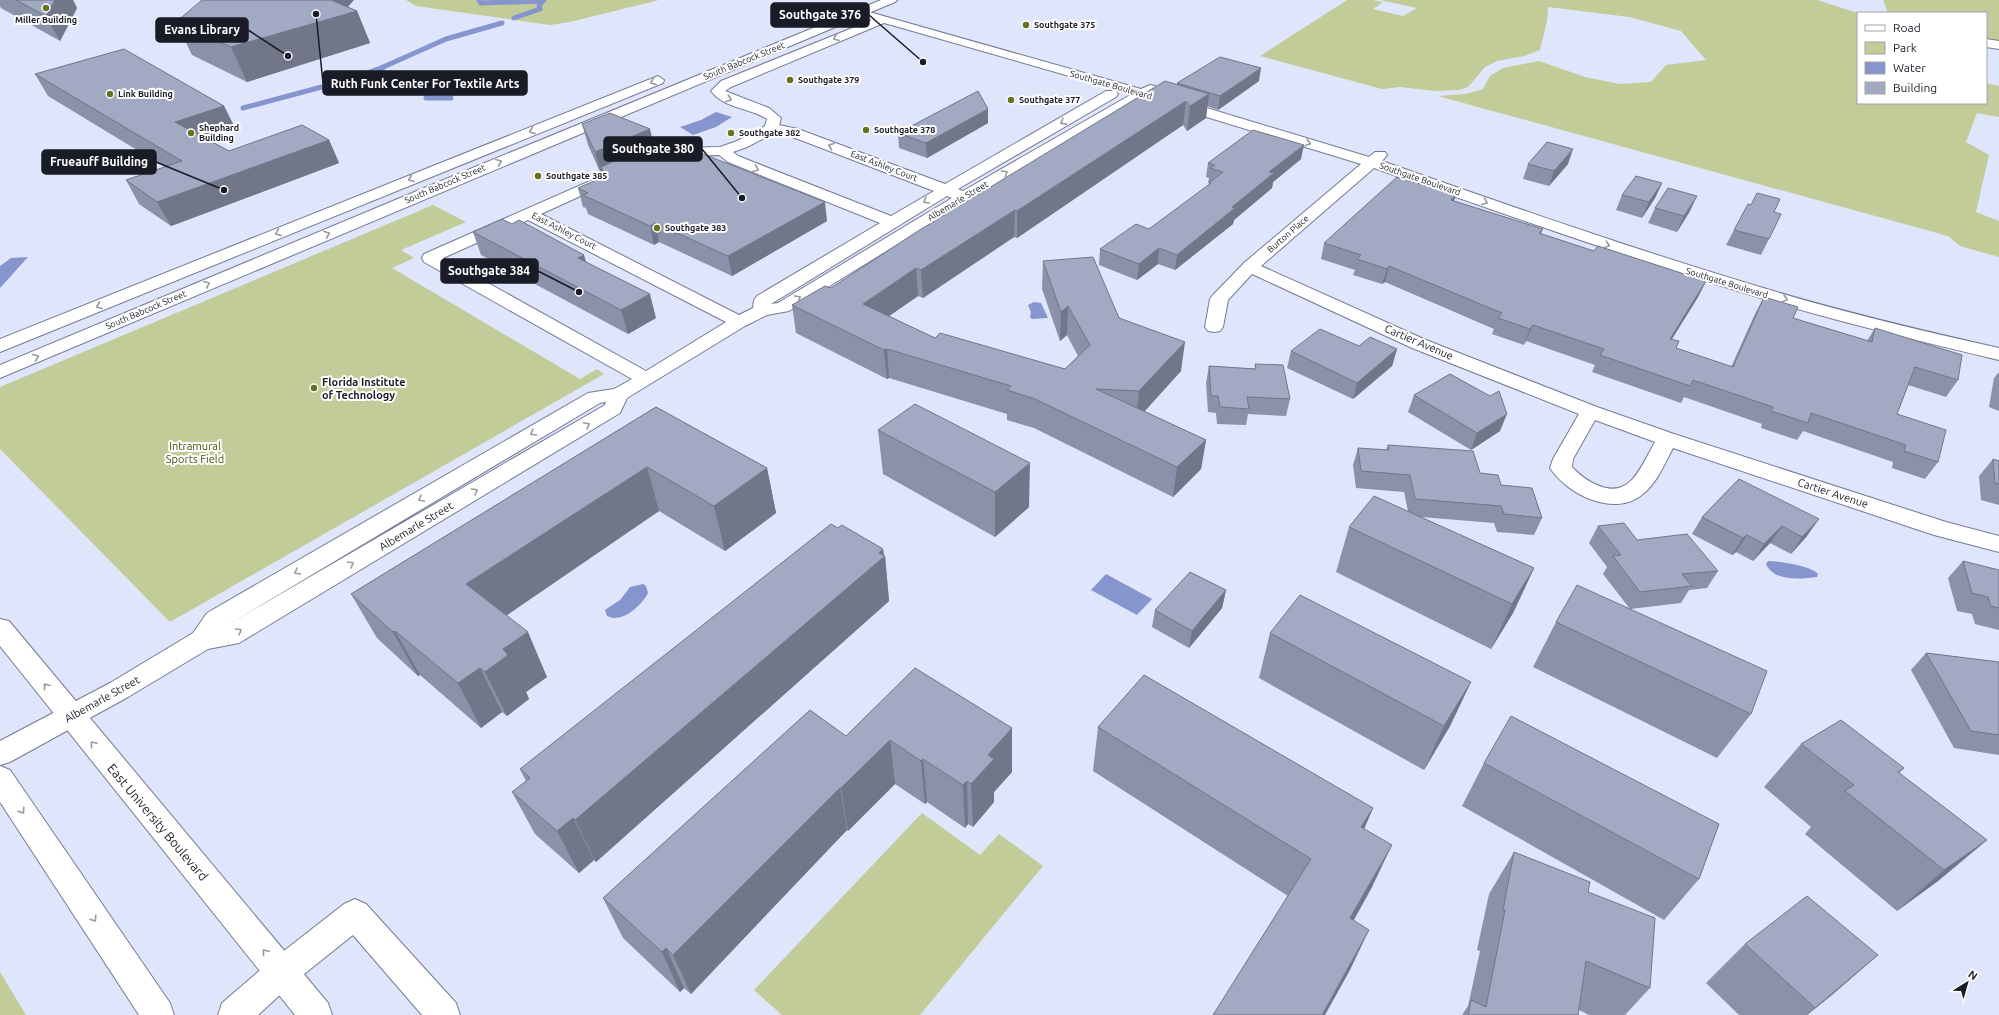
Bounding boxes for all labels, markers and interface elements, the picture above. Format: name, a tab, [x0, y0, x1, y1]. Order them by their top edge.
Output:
marker: Miller Building	[41, 3, 51, 13]
callout: Southgate 376	[771, 3, 869, 27]
text: Southgate 376	[779, 8, 861, 21]
legend	[1857, 12, 1987, 104]
place label: Miller Building	[15, 15, 77, 25]
callout: Evans Library	[156, 18, 248, 42]
marker: Southgate 375	[1021, 20, 1031, 30]
place label: Southgate 375	[1034, 20, 1095, 30]
text: Road	[1893, 21, 1921, 34]
text: Evans Library	[164, 23, 240, 36]
one-way arrow	[832, 33, 840, 41]
street label: South Babcock Street	[702, 40, 787, 82]
text: Park	[1893, 41, 1917, 54]
text: Water	[1893, 61, 1926, 74]
street label: Southgate Boulevard	[1069, 68, 1153, 102]
callout: Ruth Funk Center For Textile Arts	[323, 71, 527, 95]
marker: Southgate 379	[785, 75, 795, 85]
place label: Southgate 379	[798, 75, 859, 85]
text: Ruth Funk Center For Textile Arts	[331, 77, 520, 90]
one-way arrow	[649, 78, 656, 86]
text: Building	[1893, 81, 1937, 94]
marker: Link Building	[105, 89, 115, 99]
place label: Link Building	[118, 89, 173, 99]
one-way arrow	[726, 94, 733, 102]
marker: Southgate 377	[1006, 95, 1016, 105]
place label: Southgate 377	[1019, 95, 1080, 105]
one-way arrow	[1059, 117, 1067, 124]
place label: Shephard Building	[199, 123, 239, 143]
marker: Southgate 378	[861, 125, 871, 135]
place label: Southgate 378	[874, 125, 935, 135]
one-way arrow	[529, 126, 536, 134]
marker: Shephard Building	[186, 128, 196, 138]
marker: Southgate 382	[726, 128, 736, 138]
place label: Southgate 382	[739, 128, 800, 138]
callout: Southgate 380	[604, 137, 702, 161]
one-way arrow	[1305, 138, 1312, 147]
text: Southgate 380	[612, 142, 694, 155]
one-way arrow	[827, 143, 834, 151]
street label: East Ashley Court	[849, 149, 919, 184]
callout: Frueauff Building	[42, 150, 156, 174]
text: Frueauff Building	[50, 155, 148, 168]
one-way arrow	[494, 159, 502, 167]
street label: Southgate Boulevard	[1378, 160, 1462, 198]
street label: South Babcock Street	[403, 162, 487, 206]
one-way arrow	[753, 164, 760, 172]
marker: Southgate 385	[533, 171, 543, 181]
place label: Southgate 385	[546, 171, 607, 181]
one-way arrow	[1001, 171, 1008, 178]
one-way arrow	[408, 174, 416, 182]
street label: Albemarle Street	[926, 179, 990, 223]
one-way arrow	[923, 197, 930, 204]
one-way arrow	[1481, 197, 1488, 205]
street label: East Ashley Court	[530, 210, 598, 252]
street label: Burton Place	[1265, 213, 1311, 255]
marker: Southgate 383	[652, 223, 662, 233]
place label: Southgate 383	[665, 223, 726, 233]
one-way arrow	[274, 228, 282, 236]
one-way arrow	[323, 231, 331, 239]
one-way arrow	[1604, 240, 1611, 249]
callout: Southgate 384	[441, 259, 538, 283]
text: Southgate 384	[448, 264, 530, 277]
street label: Southgate Boulevard	[1685, 266, 1769, 300]
one-way arrow	[204, 281, 211, 289]
street label: South Babcock Street	[104, 288, 188, 332]
one-way arrow	[1782, 295, 1788, 303]
one-way arrow	[794, 296, 801, 303]
one-way arrow	[95, 301, 102, 309]
street label: Cartier Avenue	[1383, 322, 1455, 362]
one-way arrow	[32, 353, 39, 361]
place label: Florida Institute of Technology	[322, 376, 406, 401]
marker: Florida Institute of Technology	[309, 383, 319, 393]
one-way arrow	[583, 422, 590, 430]
one-way arrow	[530, 429, 538, 436]
park label: Intramural Sports Field	[166, 440, 224, 465]
street label: Cartier Avenue	[1796, 476, 1870, 510]
one-way arrow	[471, 489, 478, 496]
one-way arrow	[418, 495, 425, 502]
street label: Albemarle Street	[377, 499, 456, 553]
one-way arrow	[347, 562, 354, 569]
one-way arrow	[294, 567, 301, 575]
one-way arrow	[235, 628, 242, 635]
street label: Albemarle Street	[62, 673, 142, 725]
one-way arrow	[44, 684, 51, 691]
one-way arrow	[91, 741, 98, 748]
street label: East University Boulevard	[105, 761, 211, 883]
one-way arrow	[17, 807, 24, 814]
one-way arrow	[89, 915, 96, 922]
one-way arrow	[263, 949, 270, 957]
north arrow	[1947, 963, 1987, 1003]
text: N	[1966, 968, 1980, 982]

